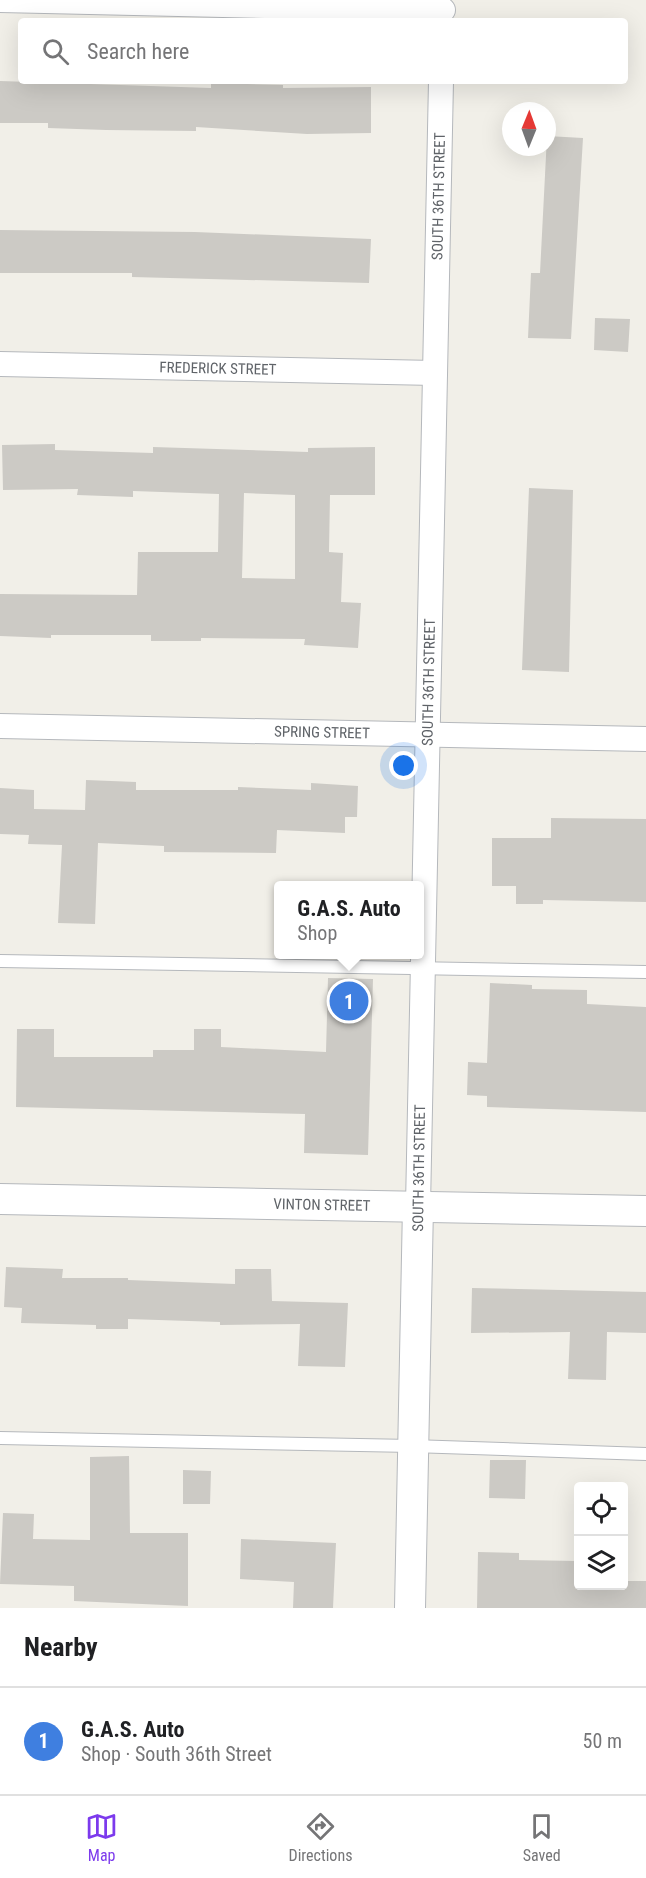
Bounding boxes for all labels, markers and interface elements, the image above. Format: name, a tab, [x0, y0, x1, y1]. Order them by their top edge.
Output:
search box	[18, 18, 628, 84]
icon: search	[39, 35, 72, 68]
text: Search here	[87, 39, 189, 64]
north arrow	[502, 102, 556, 156]
street label: SOUTH 36TH STREET	[428, 132, 449, 260]
street label: FREDERICK STREET	[159, 358, 277, 379]
street label: SOUTH 36TH STREET	[418, 618, 439, 746]
street label: SPRING STREET	[274, 723, 370, 742]
your location	[389, 751, 418, 780]
popup	[274, 881, 424, 959]
text: G.A.S. Auto	[297, 896, 401, 921]
text: Shop	[297, 921, 337, 945]
pin: 1	[330, 978, 368, 1024]
street label: SOUTH 36TH STREET	[409, 1104, 429, 1232]
street label: VINTON STREET	[273, 1195, 371, 1215]
map controls	[574, 1482, 628, 1590]
button: locate	[574, 1482, 628, 1536]
button: layers	[574, 1536, 628, 1590]
text: Nearby	[24, 1632, 98, 1662]
text: G.A.S. Auto	[81, 1717, 184, 1742]
text: 1	[38, 1729, 49, 1753]
text: 50 m	[583, 1729, 622, 1753]
text: Shop · South 36th Street	[81, 1742, 272, 1766]
tab: Map	[85, 1810, 118, 1865]
tab: Directions	[289, 1810, 352, 1865]
tab: Saved	[523, 1810, 561, 1865]

